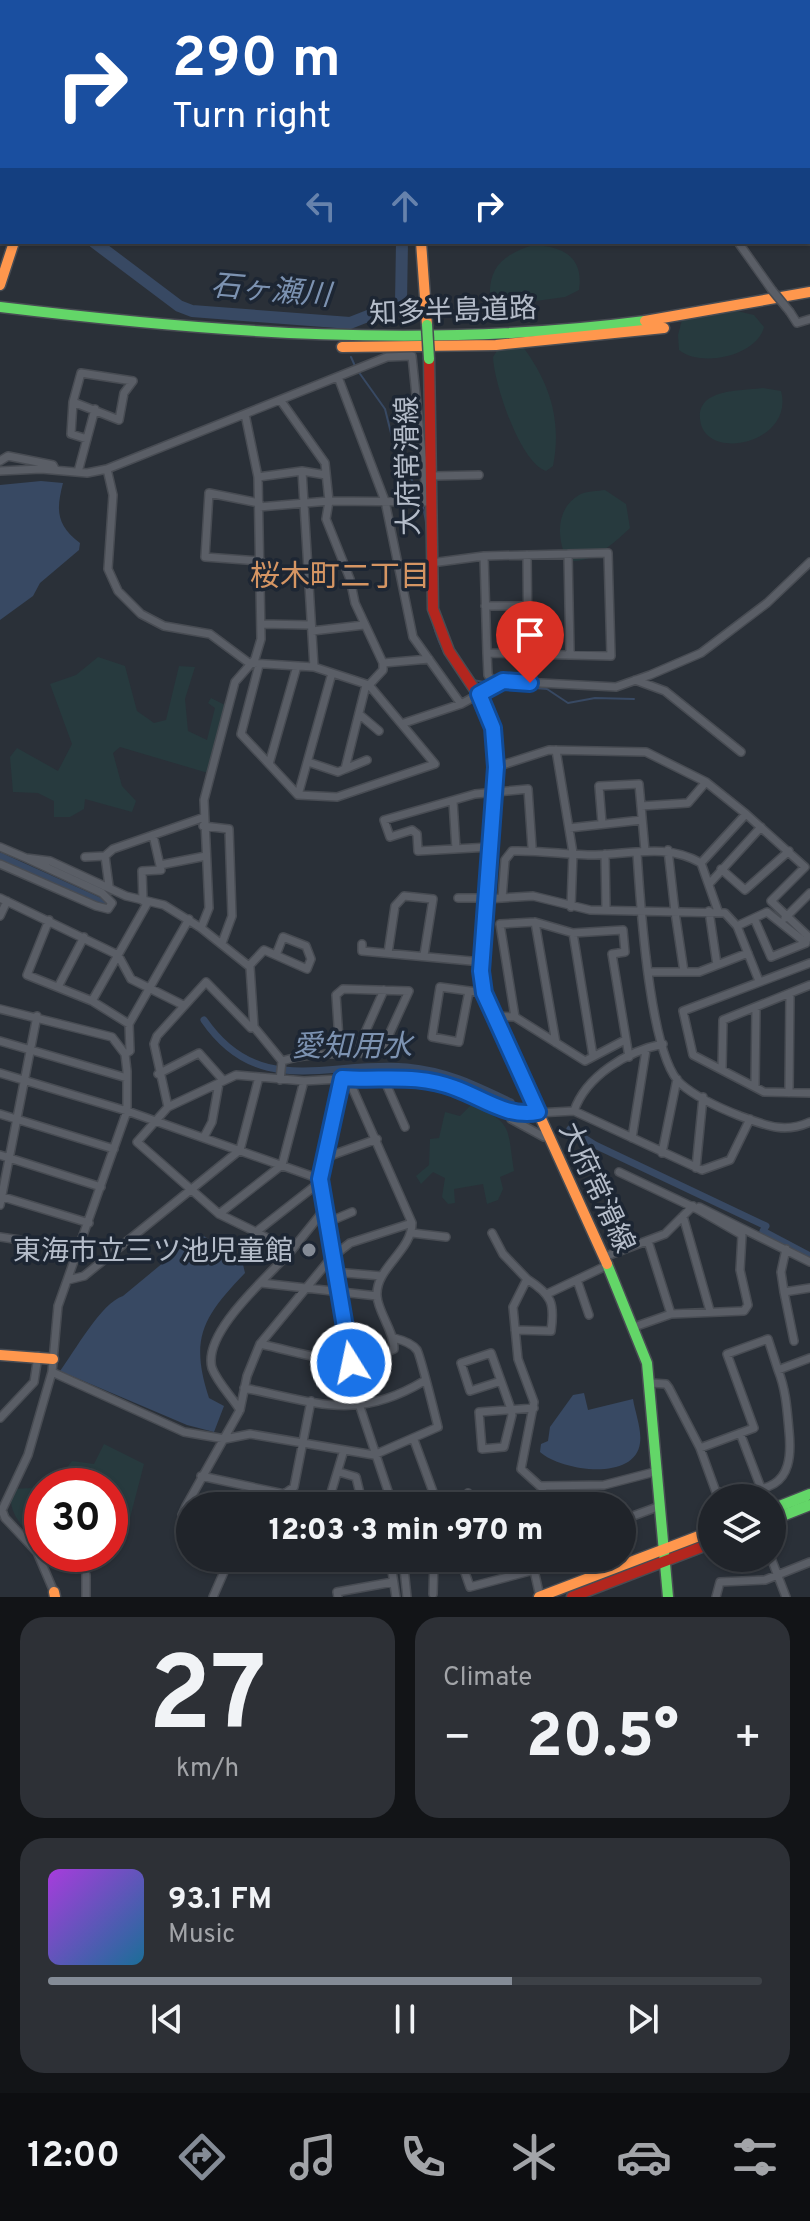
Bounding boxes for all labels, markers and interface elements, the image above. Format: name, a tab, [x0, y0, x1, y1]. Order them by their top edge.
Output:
text: 290 m	[172, 26, 341, 96]
icon: right	[40, 32, 144, 136]
text: Turn right	[172, 95, 331, 141]
icon: left	[299, 184, 343, 228]
icon: ahead	[383, 184, 427, 228]
icon: right	[467, 184, 511, 228]
water label: 石ヶ瀬川	[209, 269, 335, 316]
street label: 知多半島道路	[369, 292, 538, 334]
street label: 大府常滑線	[391, 396, 429, 536]
district label: 桜木町二丁目	[250, 560, 430, 597]
pin	[496, 601, 564, 683]
icon: arrive	[508, 613, 552, 657]
water label: 愛知用水	[292, 1030, 415, 1067]
street label: 大府常滑線	[549, 1117, 641, 1259]
place label: 東海市立三ツ池児童館	[13, 1235, 293, 1271]
marker: 東海市立三ツ池児童館	[300, 1241, 318, 1259]
position arrow	[309, 1321, 393, 1405]
speed limit sign: 30	[24, 1468, 128, 1572]
map controls	[698, 1484, 786, 1572]
button: layers	[698, 1484, 786, 1572]
text: 12:03 · 3 min · 970 m	[269, 1513, 543, 1550]
text: 27	[148, 1635, 267, 1767]
text: Climate	[443, 1662, 532, 1695]
text: 20.5°	[526, 1702, 679, 1778]
text: −	[443, 1712, 471, 1768]
text: +	[734, 1712, 762, 1768]
text: km/h	[176, 1753, 239, 1786]
text: 93.1 FM	[168, 1882, 272, 1919]
text: Music	[168, 1919, 235, 1952]
icon: previous	[145, 1997, 189, 2041]
icon: pause	[383, 1997, 427, 2041]
icon: next	[621, 1997, 665, 2041]
icon: directions	[174, 2129, 230, 2185]
icon: music	[285, 2129, 341, 2185]
icon: phone	[395, 2129, 451, 2185]
icon: climate	[506, 2129, 562, 2185]
icon: car	[616, 2129, 672, 2185]
icon: filters	[727, 2129, 783, 2185]
text: 12:00	[27, 2134, 120, 2180]

